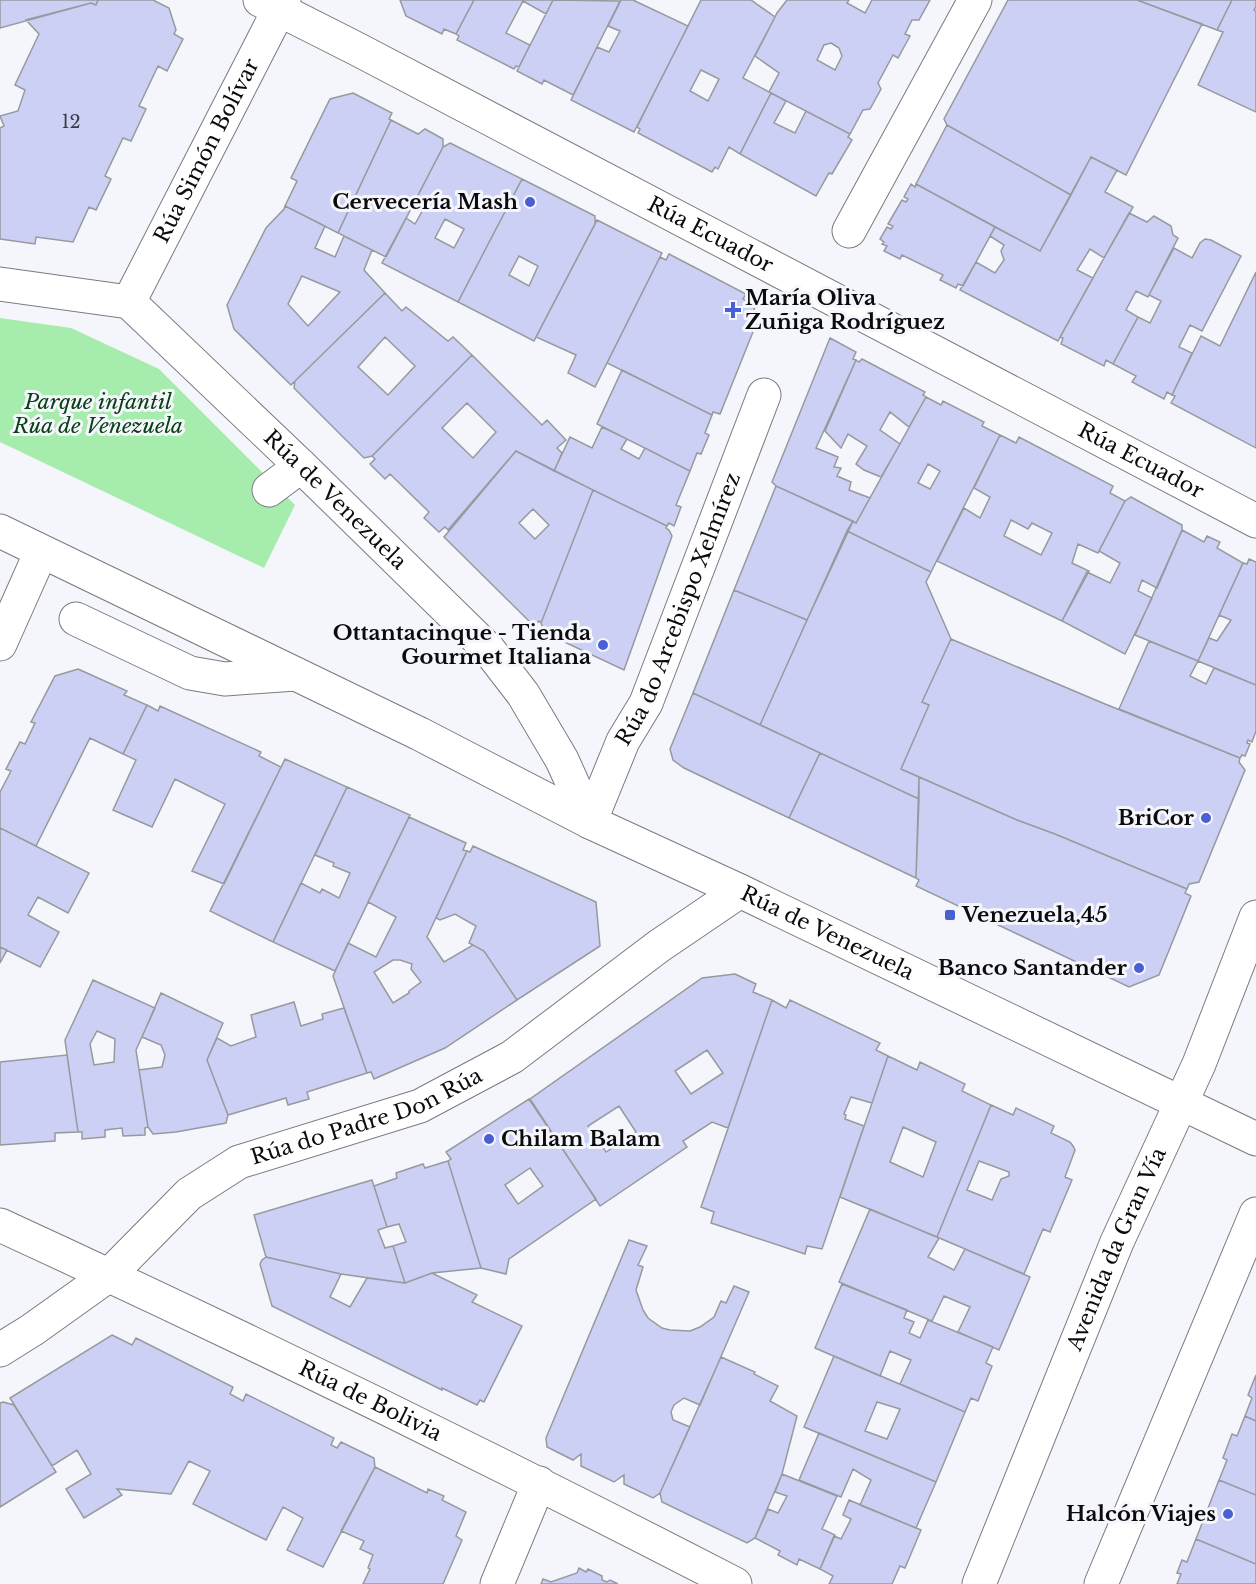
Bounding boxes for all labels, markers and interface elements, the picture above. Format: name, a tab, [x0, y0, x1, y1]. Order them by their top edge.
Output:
street label: Rúa Simón Bolívar	[149, 54, 265, 247]
house number: 12	[61, 111, 81, 133]
place label: Cervecería Mash	[332, 189, 518, 215]
street label: Rúa Ecuador	[643, 191, 778, 278]
marker: Cervecería Mash	[523, 195, 537, 209]
place label: María Oliva Zuñiga Rodríguez	[745, 285, 945, 335]
marker: María Oliva Zuñiga Rodríguez	[726, 303, 740, 317]
park label: Parque infantil Rúa de Venezuela	[12, 389, 183, 439]
street label: Rúa Ecuador	[1074, 417, 1208, 504]
street label: Rúa de Venezuela	[258, 425, 412, 575]
street label: Rúa do Arcebispo Xelmírez	[610, 469, 746, 750]
place label: Ottantacinque - Tienda Gourmet Italiana	[333, 620, 591, 670]
marker: Ottantacinque - Tienda Gourmet Italiana	[596, 638, 610, 652]
place label: BriCor	[1118, 805, 1195, 831]
marker: BriCor	[1199, 811, 1213, 825]
street label: Rúa de Venezuela	[737, 880, 919, 986]
place label: Venezuela,45	[961, 902, 1108, 928]
marker: Venezuela,45	[943, 908, 957, 922]
place label: Banco Santander	[938, 955, 1128, 981]
marker: Banco Santander	[1132, 961, 1146, 975]
street label: Rúa do Padre Don Rúa	[247, 1062, 487, 1171]
place label: Chilam Balam	[501, 1126, 661, 1152]
marker: Chilam Balam	[482, 1132, 496, 1146]
street label: Avenida da Gran Vía	[1061, 1143, 1172, 1355]
street label: Rúa de Bolivia	[295, 1355, 446, 1447]
place label: Halcón Viajes	[1066, 1501, 1216, 1527]
marker: Halcón Viajes	[1221, 1507, 1235, 1521]

